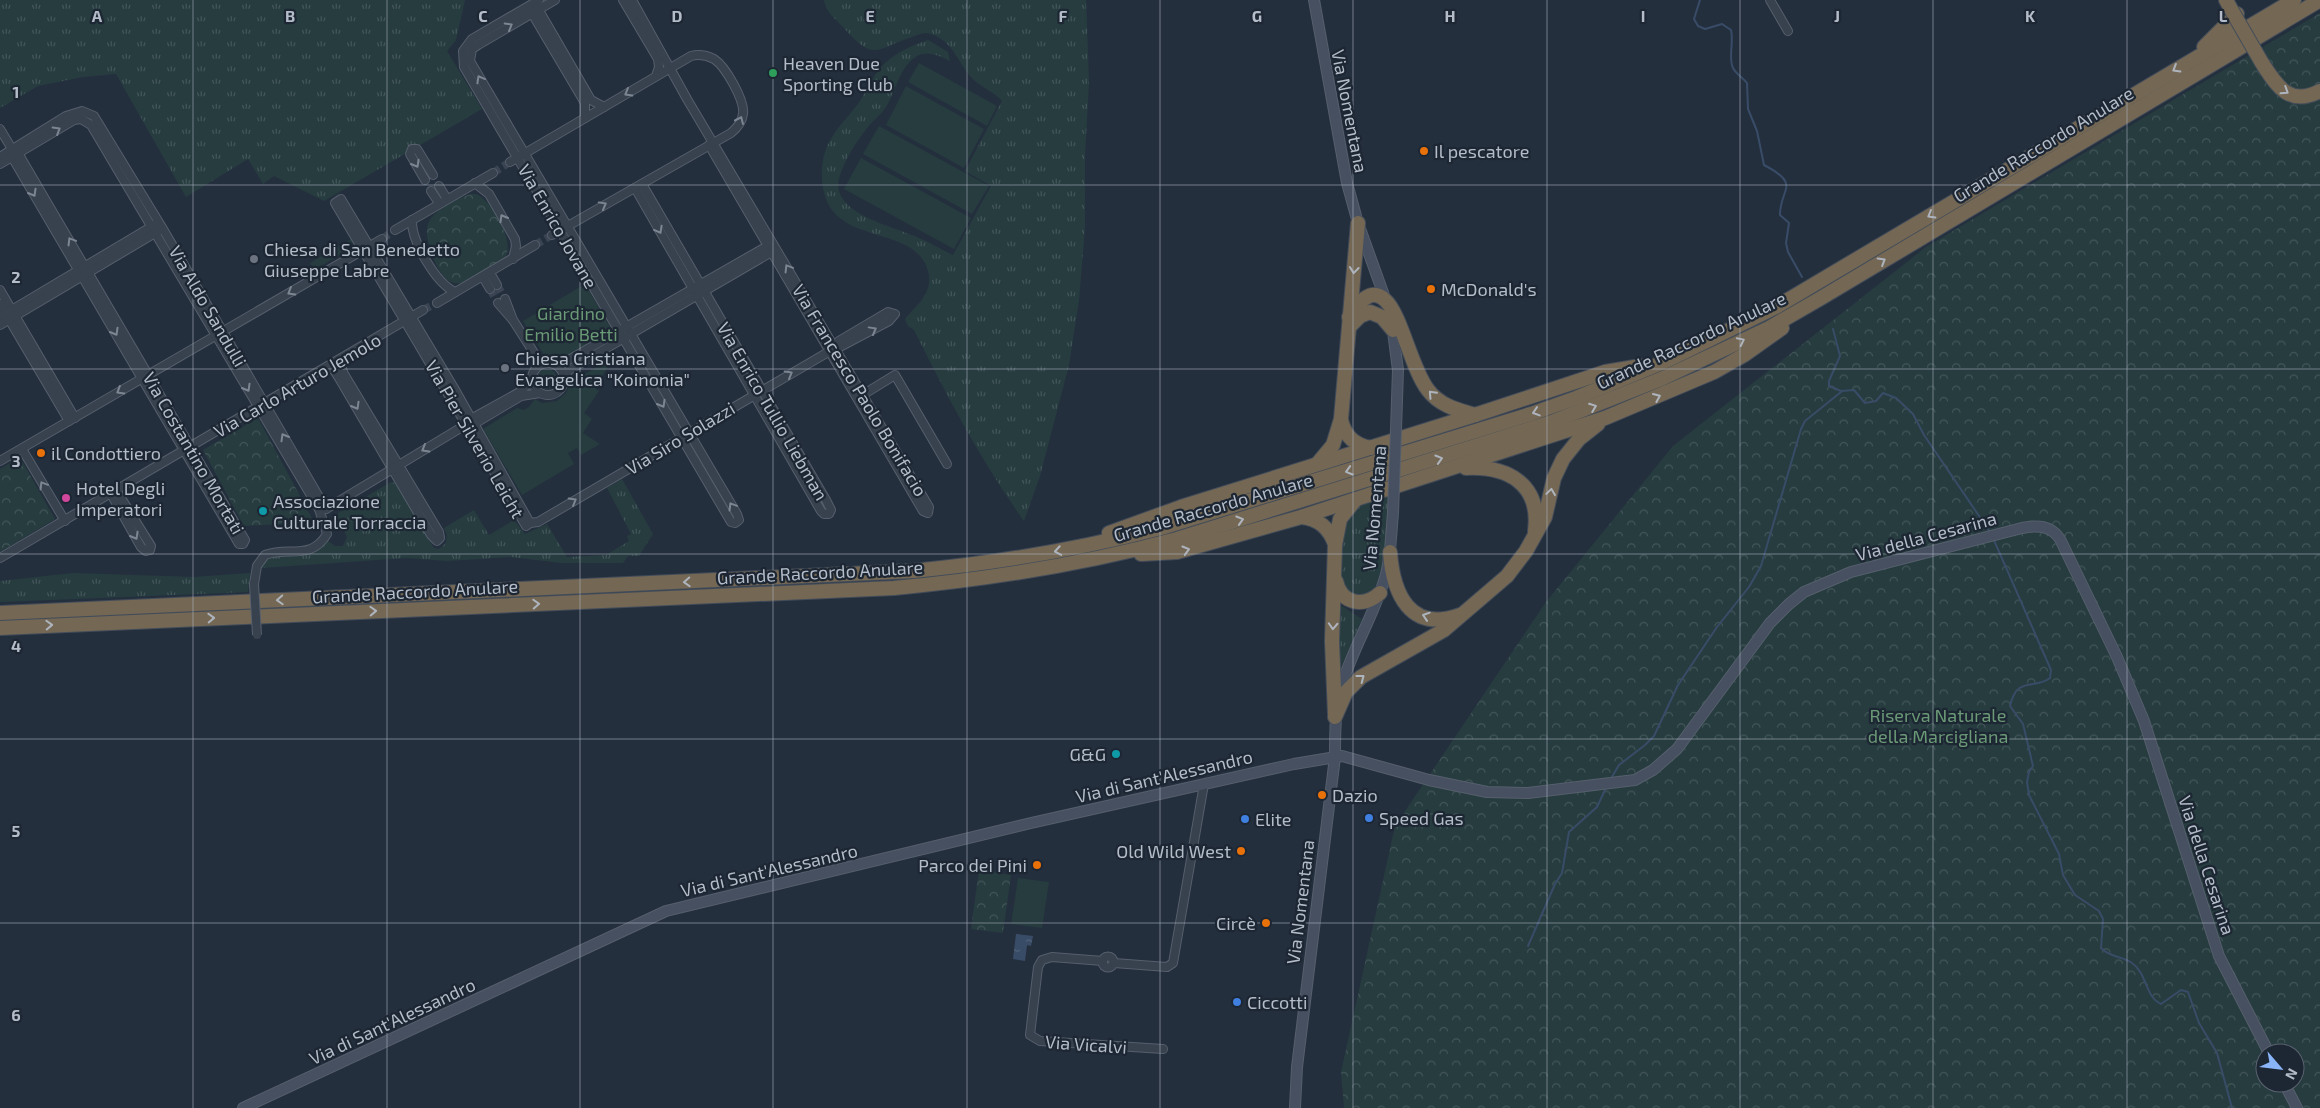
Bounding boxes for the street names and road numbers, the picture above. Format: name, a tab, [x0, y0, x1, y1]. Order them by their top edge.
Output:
street label: Via Nomentana	[1327, 47, 1373, 175]
street label: Grande Raccordo Anulare	[1949, 81, 2137, 207]
street label: Via Enrico Jovane	[514, 160, 602, 292]
street label: Via Aldo Sandulli	[164, 242, 252, 370]
street label: Via Francesco Paolo Bonifacio	[788, 280, 932, 500]
street label: Grande Raccordo Anulare	[1593, 286, 1789, 394]
street label: Via Enrico Tullio Liebman	[713, 318, 833, 504]
street label: Via Carlo Arturo Jemolo	[209, 328, 385, 442]
street label: Via Pier Silverio Leicht	[421, 356, 529, 522]
street label: Via Costantino Mortati	[139, 368, 249, 538]
street label: Via Siro Solazzi	[621, 397, 739, 479]
street label: Via Nomentana	[1358, 445, 1390, 571]
street label: Grande Raccordo Anulare	[1111, 468, 1315, 546]
street label: Via della Cesarina	[1853, 507, 1999, 565]
street label: Grande Raccordo Anulare	[716, 556, 924, 588]
street label: Grande Raccordo Anulare	[311, 575, 519, 607]
street label: Via di Sant'Alessandro	[1073, 745, 1255, 807]
street label: Via della Cesarina	[2174, 793, 2240, 937]
street label: Via di Sant'Alessandro	[678, 839, 860, 901]
street label: Via Nomentana	[1281, 839, 1319, 965]
street label: Via di Sant'Alessandro	[305, 973, 479, 1069]
street label: Via Vicalvi	[1044, 1030, 1128, 1058]

